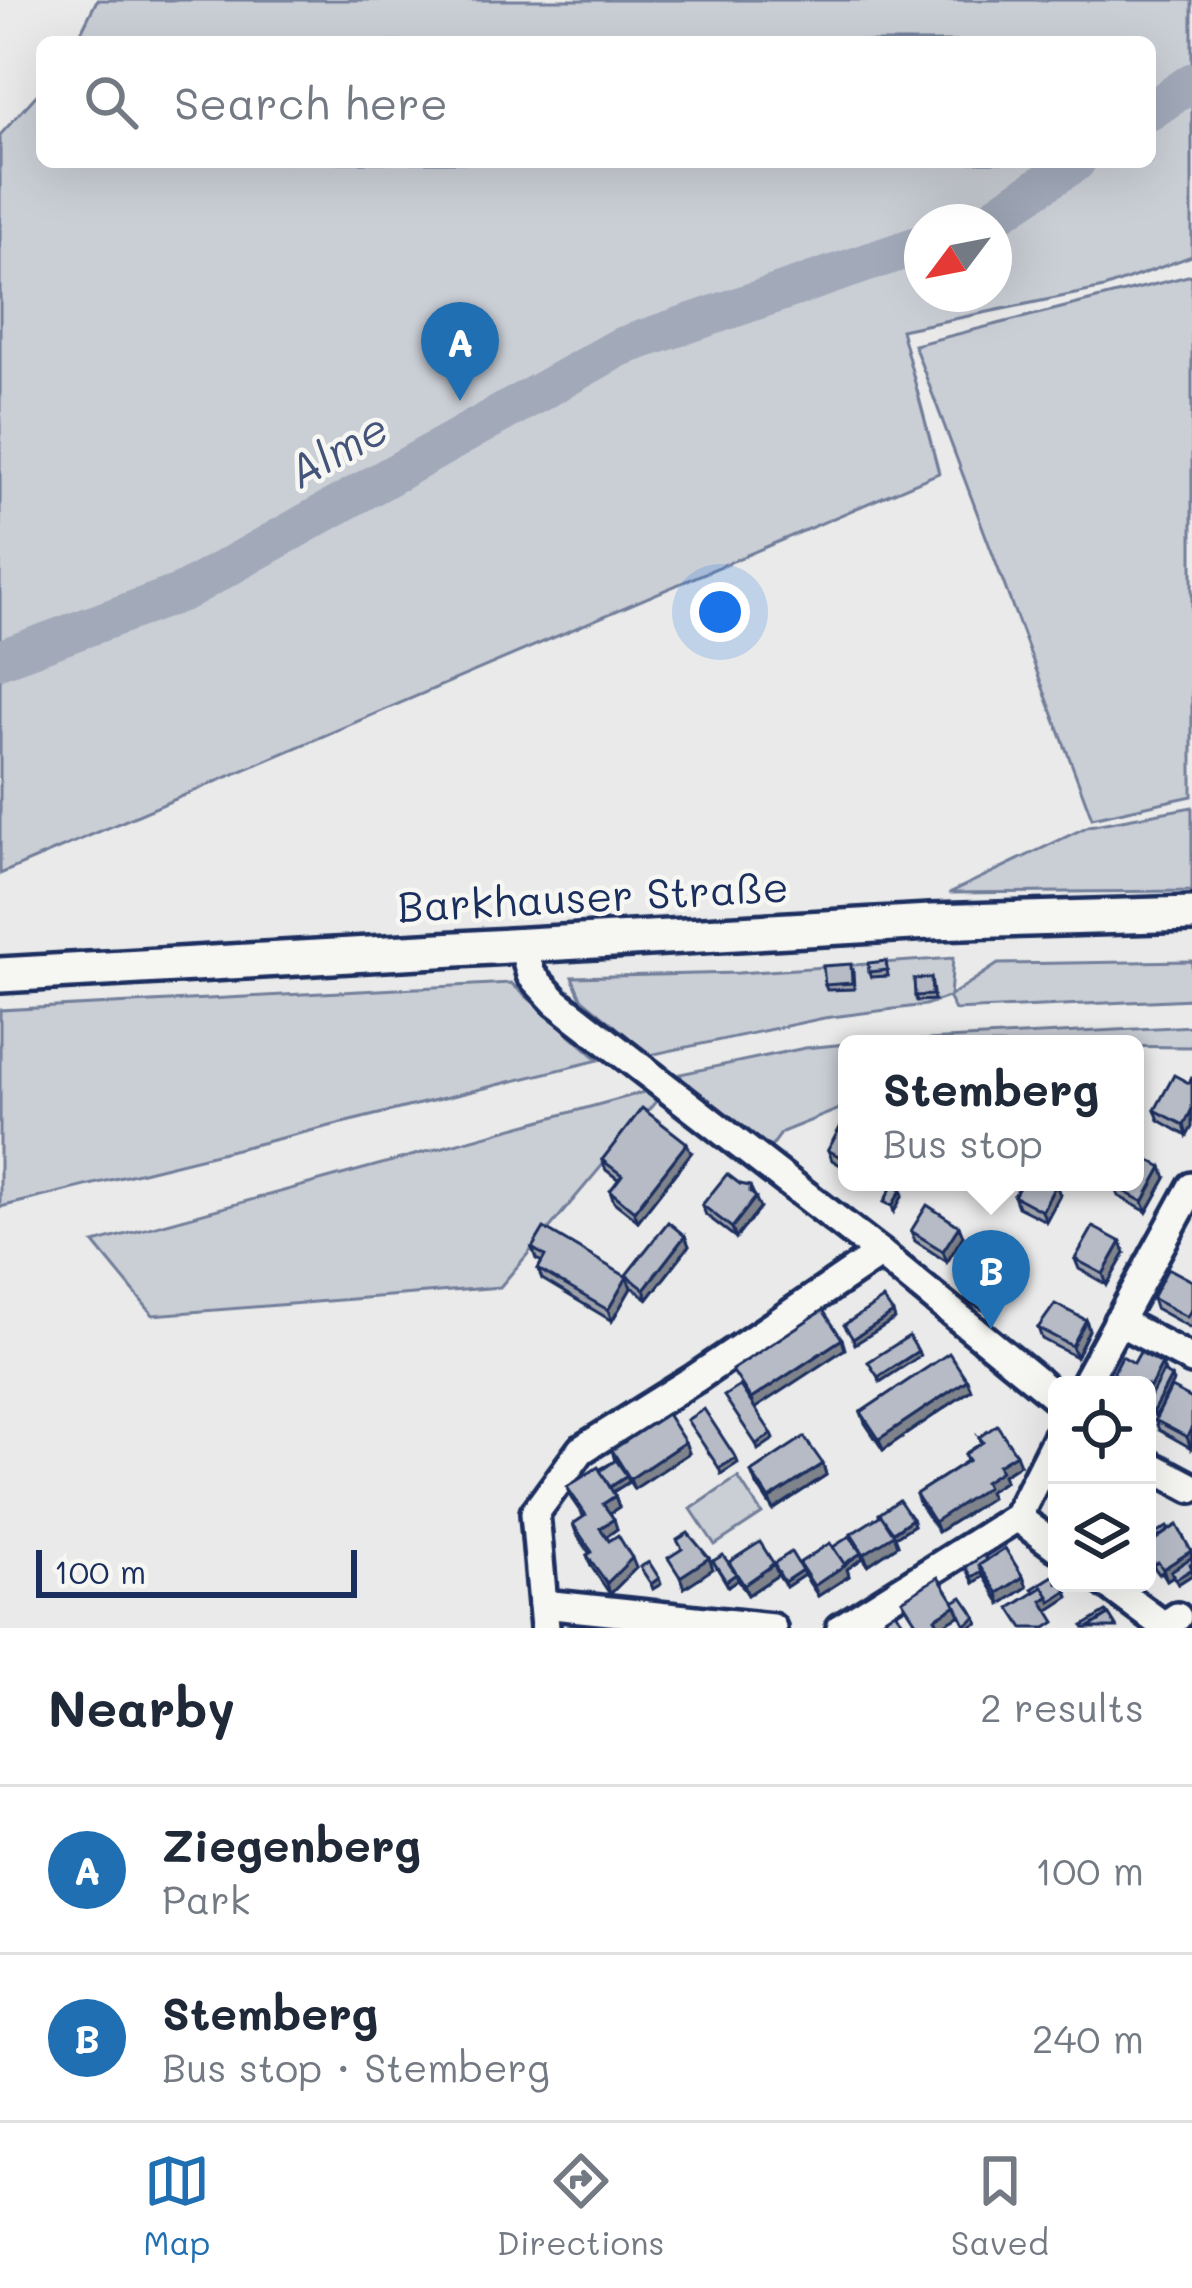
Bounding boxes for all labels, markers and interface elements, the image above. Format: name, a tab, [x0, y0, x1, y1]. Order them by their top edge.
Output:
search box	[36, 36, 1156, 168]
icon: search	[78, 69, 144, 135]
text: Search here	[174, 73, 448, 131]
north arrow	[904, 204, 1012, 312]
pin: A	[421, 302, 499, 401]
water label: Alme	[277, 397, 398, 499]
your location	[690, 582, 750, 642]
street label: Barkhauser Straße	[396, 858, 790, 933]
popup	[838, 1035, 1144, 1191]
text: Stemberg	[883, 1059, 1099, 1117]
text: Bus stop	[883, 1117, 1043, 1168]
pin: B	[952, 1230, 1030, 1329]
map controls	[1048, 1376, 1156, 1592]
button: locate	[1048, 1376, 1156, 1484]
button: layers	[1048, 1484, 1156, 1592]
scale bar	[36, 1544, 357, 1597]
text: 100 m	[54, 1549, 146, 1592]
text: Nearby	[48, 1673, 235, 1740]
text: 2 results	[980, 1681, 1144, 1732]
text: Ziegenberg	[162, 1815, 421, 1873]
text: A	[73, 1844, 101, 1895]
text: 100 m	[1035, 1844, 1144, 1895]
text: Park	[162, 1873, 250, 1924]
text: Stemberg	[162, 1983, 378, 2041]
text: B	[74, 2012, 100, 2063]
text: 240 m	[1032, 2012, 1144, 2063]
text: Bus stop · Stemberg	[162, 2041, 550, 2092]
tab: Map	[143, 2148, 210, 2263]
tab: Directions	[497, 2148, 664, 2263]
tab: Saved	[951, 2148, 1049, 2263]

